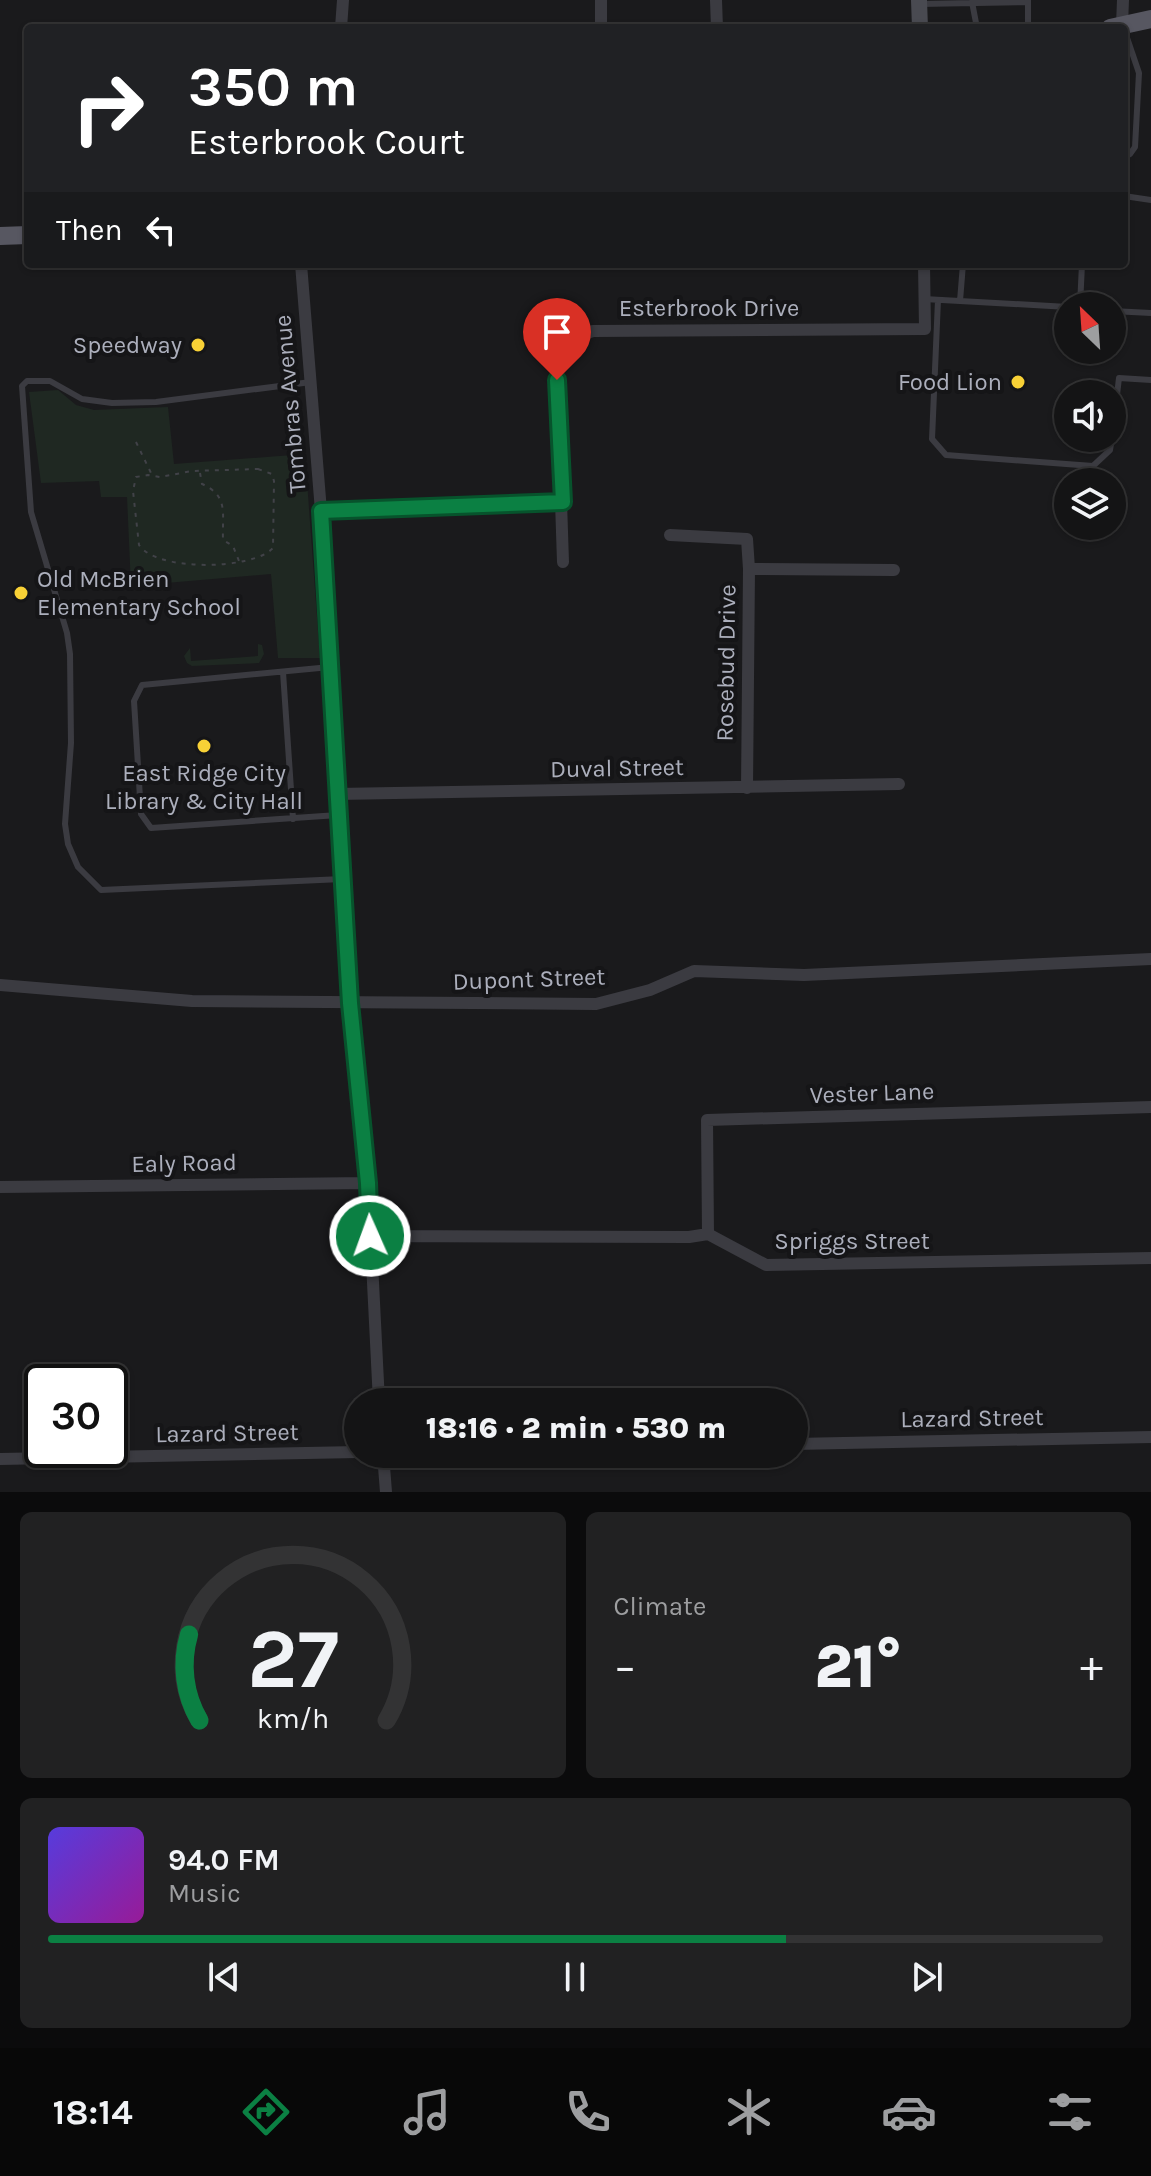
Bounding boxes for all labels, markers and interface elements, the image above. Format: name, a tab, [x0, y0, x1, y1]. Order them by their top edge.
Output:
text: 350 m	[188, 54, 358, 119]
icon: right	[56, 56, 160, 160]
text: Esterbrook Court	[188, 121, 465, 163]
icon: left	[139, 208, 183, 252]
text: Then	[56, 212, 123, 248]
north arrow	[1054, 292, 1126, 364]
map controls	[1054, 292, 1126, 540]
street label: Esterbrook Drive	[619, 294, 799, 322]
pin	[523, 298, 591, 380]
icon: arrive	[535, 310, 579, 354]
street label: Tombras Avenue	[268, 314, 312, 494]
place label: Speedway	[73, 331, 182, 359]
marker: Speedway	[189, 336, 207, 354]
place label: Food Lion	[898, 368, 1002, 396]
marker: Food Lion	[1009, 373, 1027, 391]
button: sound	[1054, 380, 1126, 452]
button: layers	[1054, 468, 1126, 540]
place label: Old McBrien Elementary School	[37, 565, 241, 621]
marker: Old McBrien Elementary School	[12, 584, 30, 602]
street label: Rosebud Drive	[711, 584, 741, 742]
marker: East Ridge City Library & City Hall	[195, 737, 213, 755]
street label: Duval Street	[550, 753, 684, 783]
place label: East Ridge City Library & City Hall	[105, 759, 303, 815]
street label: Dupont Street	[452, 962, 606, 996]
street label: Vester Lane	[809, 1077, 935, 1109]
street label: Ealy Road	[131, 1148, 237, 1178]
position arrow	[328, 1194, 412, 1278]
street label: Spriggs Street	[774, 1227, 930, 1255]
speed limit sign: 30	[24, 1364, 128, 1468]
street label: Lazard Street	[900, 1403, 1044, 1433]
text: 18:16 · 2 min · 530 m	[426, 1410, 726, 1446]
street label: Lazard Street	[155, 1418, 299, 1448]
text: Climate	[614, 1591, 706, 1622]
text: 27	[247, 1611, 339, 1708]
text: 21°	[815, 1632, 902, 1702]
text: −	[614, 1641, 637, 1692]
text: +	[1080, 1641, 1103, 1692]
text: km/h	[257, 1702, 329, 1735]
text: 94.0 FM	[168, 1842, 280, 1878]
text: Music	[168, 1878, 241, 1909]
icon: previous	[202, 1955, 246, 1999]
icon: pause	[553, 1955, 597, 1999]
icon: next	[905, 1955, 949, 1999]
icon: directions	[238, 2084, 294, 2140]
icon: music	[399, 2084, 455, 2140]
icon: phone	[560, 2084, 616, 2140]
icon: climate	[721, 2084, 777, 2140]
icon: car	[881, 2084, 937, 2140]
icon: filters	[1042, 2084, 1098, 2140]
text: 18:14	[52, 2091, 133, 2133]

